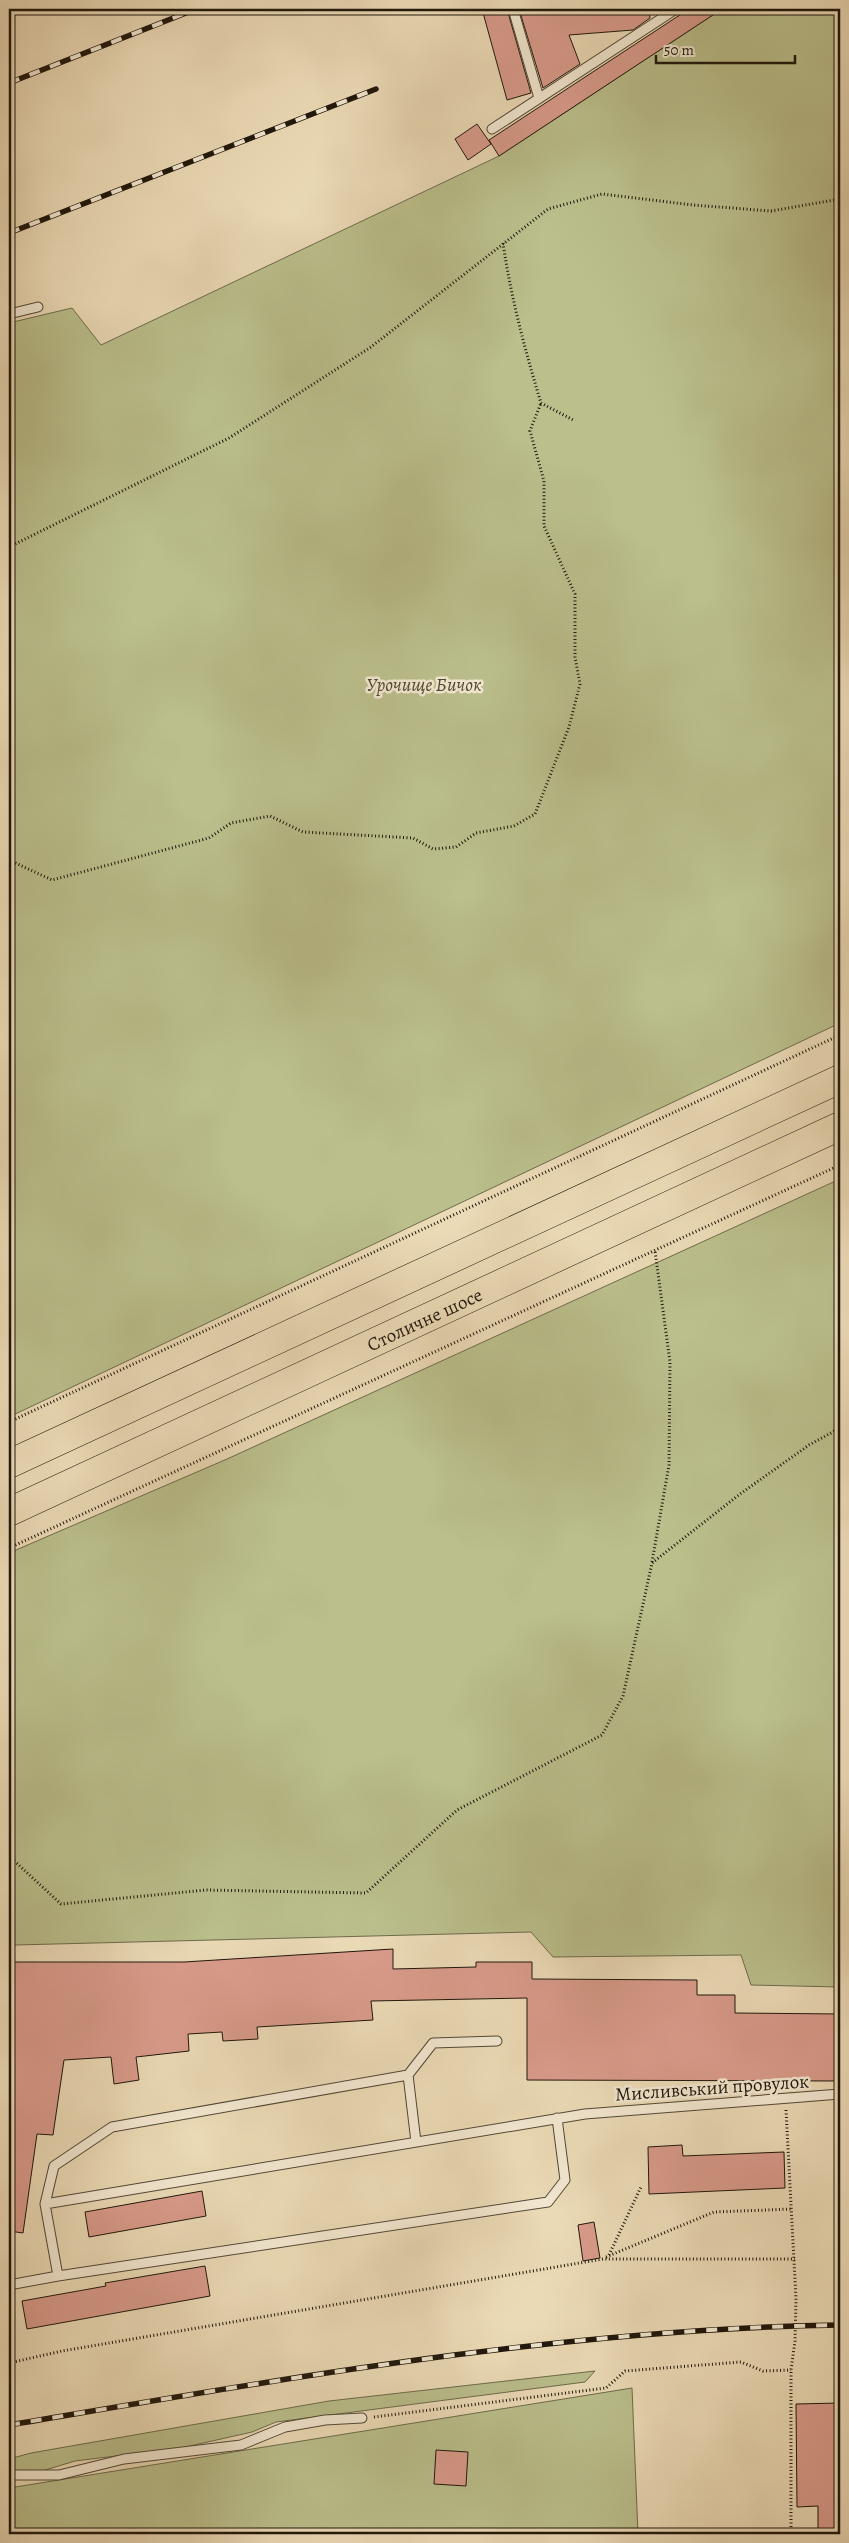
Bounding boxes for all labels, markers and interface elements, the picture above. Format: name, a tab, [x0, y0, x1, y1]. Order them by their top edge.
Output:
scale bar	[656, 32, 795, 64]
text: 50 m	[664, 40, 694, 60]
park label: Урочище Бичок	[367, 672, 482, 698]
street label: Столичне шосе	[363, 1282, 487, 1358]
street label: Мисливський провулок	[614, 2068, 810, 2108]

